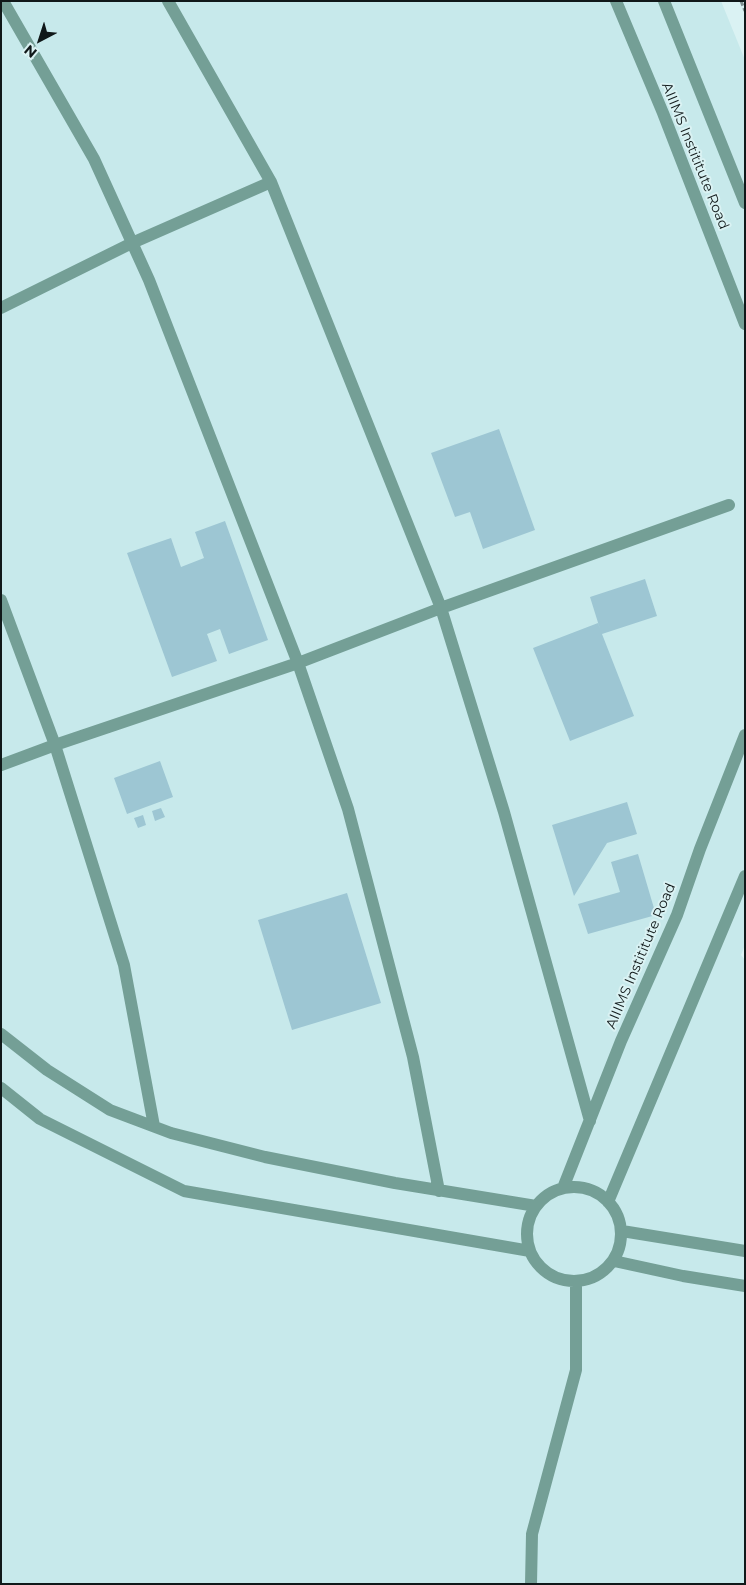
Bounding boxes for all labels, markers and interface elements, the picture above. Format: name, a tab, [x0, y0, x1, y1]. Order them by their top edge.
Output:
north arrow	[15, 15, 65, 65]
text: N	[20, 41, 40, 62]
street label: AIIIMS Instititute Road	[658, 80, 732, 232]
street label: AIIIMS Instititute Road	[603, 881, 679, 1031]

